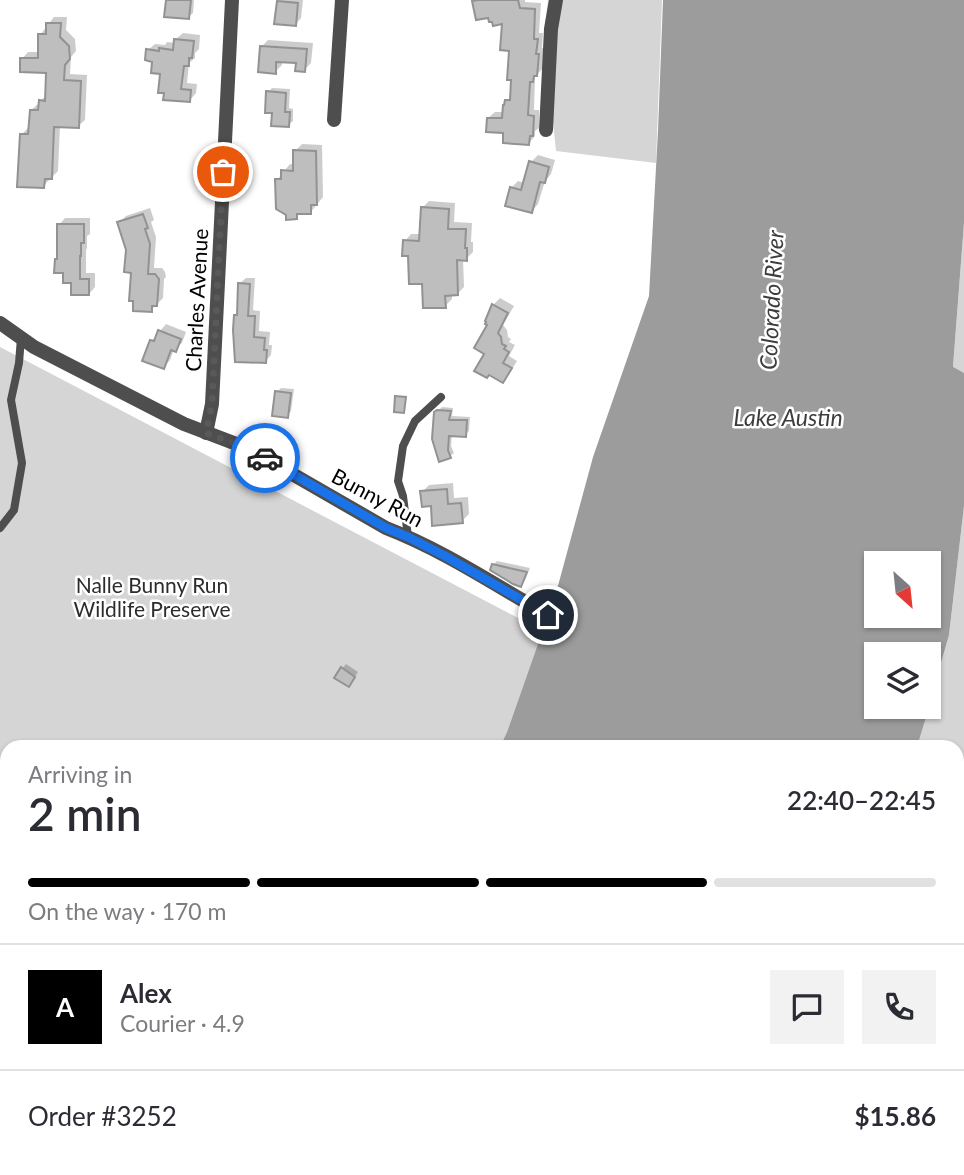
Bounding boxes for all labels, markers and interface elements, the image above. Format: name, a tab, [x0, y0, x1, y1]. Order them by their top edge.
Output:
pin	[193, 142, 253, 202]
icon: bag	[204, 153, 242, 191]
street label: Charles Avenue	[180, 228, 212, 372]
water label: Colorado River	[753, 228, 789, 370]
water label: Lake Austin	[733, 403, 843, 431]
courier	[230, 423, 300, 493]
icon: car	[246, 439, 284, 477]
street label: Bunny Run	[328, 462, 428, 532]
north arrow	[864, 551, 942, 628]
map controls	[864, 551, 941, 719]
park label: Nalle Bunny Run Wildlife Preserve	[73, 572, 231, 621]
pin	[518, 585, 578, 645]
icon: home	[529, 596, 567, 634]
button: layers	[864, 642, 941, 719]
text: Arriving in	[28, 760, 132, 788]
text: 22:40–22:45	[787, 784, 936, 816]
text: 2 min	[28, 786, 142, 841]
text: On the way · 170 m	[28, 897, 227, 925]
button: chat	[770, 970, 844, 1044]
button: phone	[862, 970, 936, 1044]
text: Alex	[120, 977, 172, 1009]
text: A	[56, 991, 74, 1023]
text: Courier · 4.9	[120, 1009, 245, 1037]
text: Order #3252	[28, 1100, 177, 1132]
text: $15.86	[854, 1100, 936, 1132]

